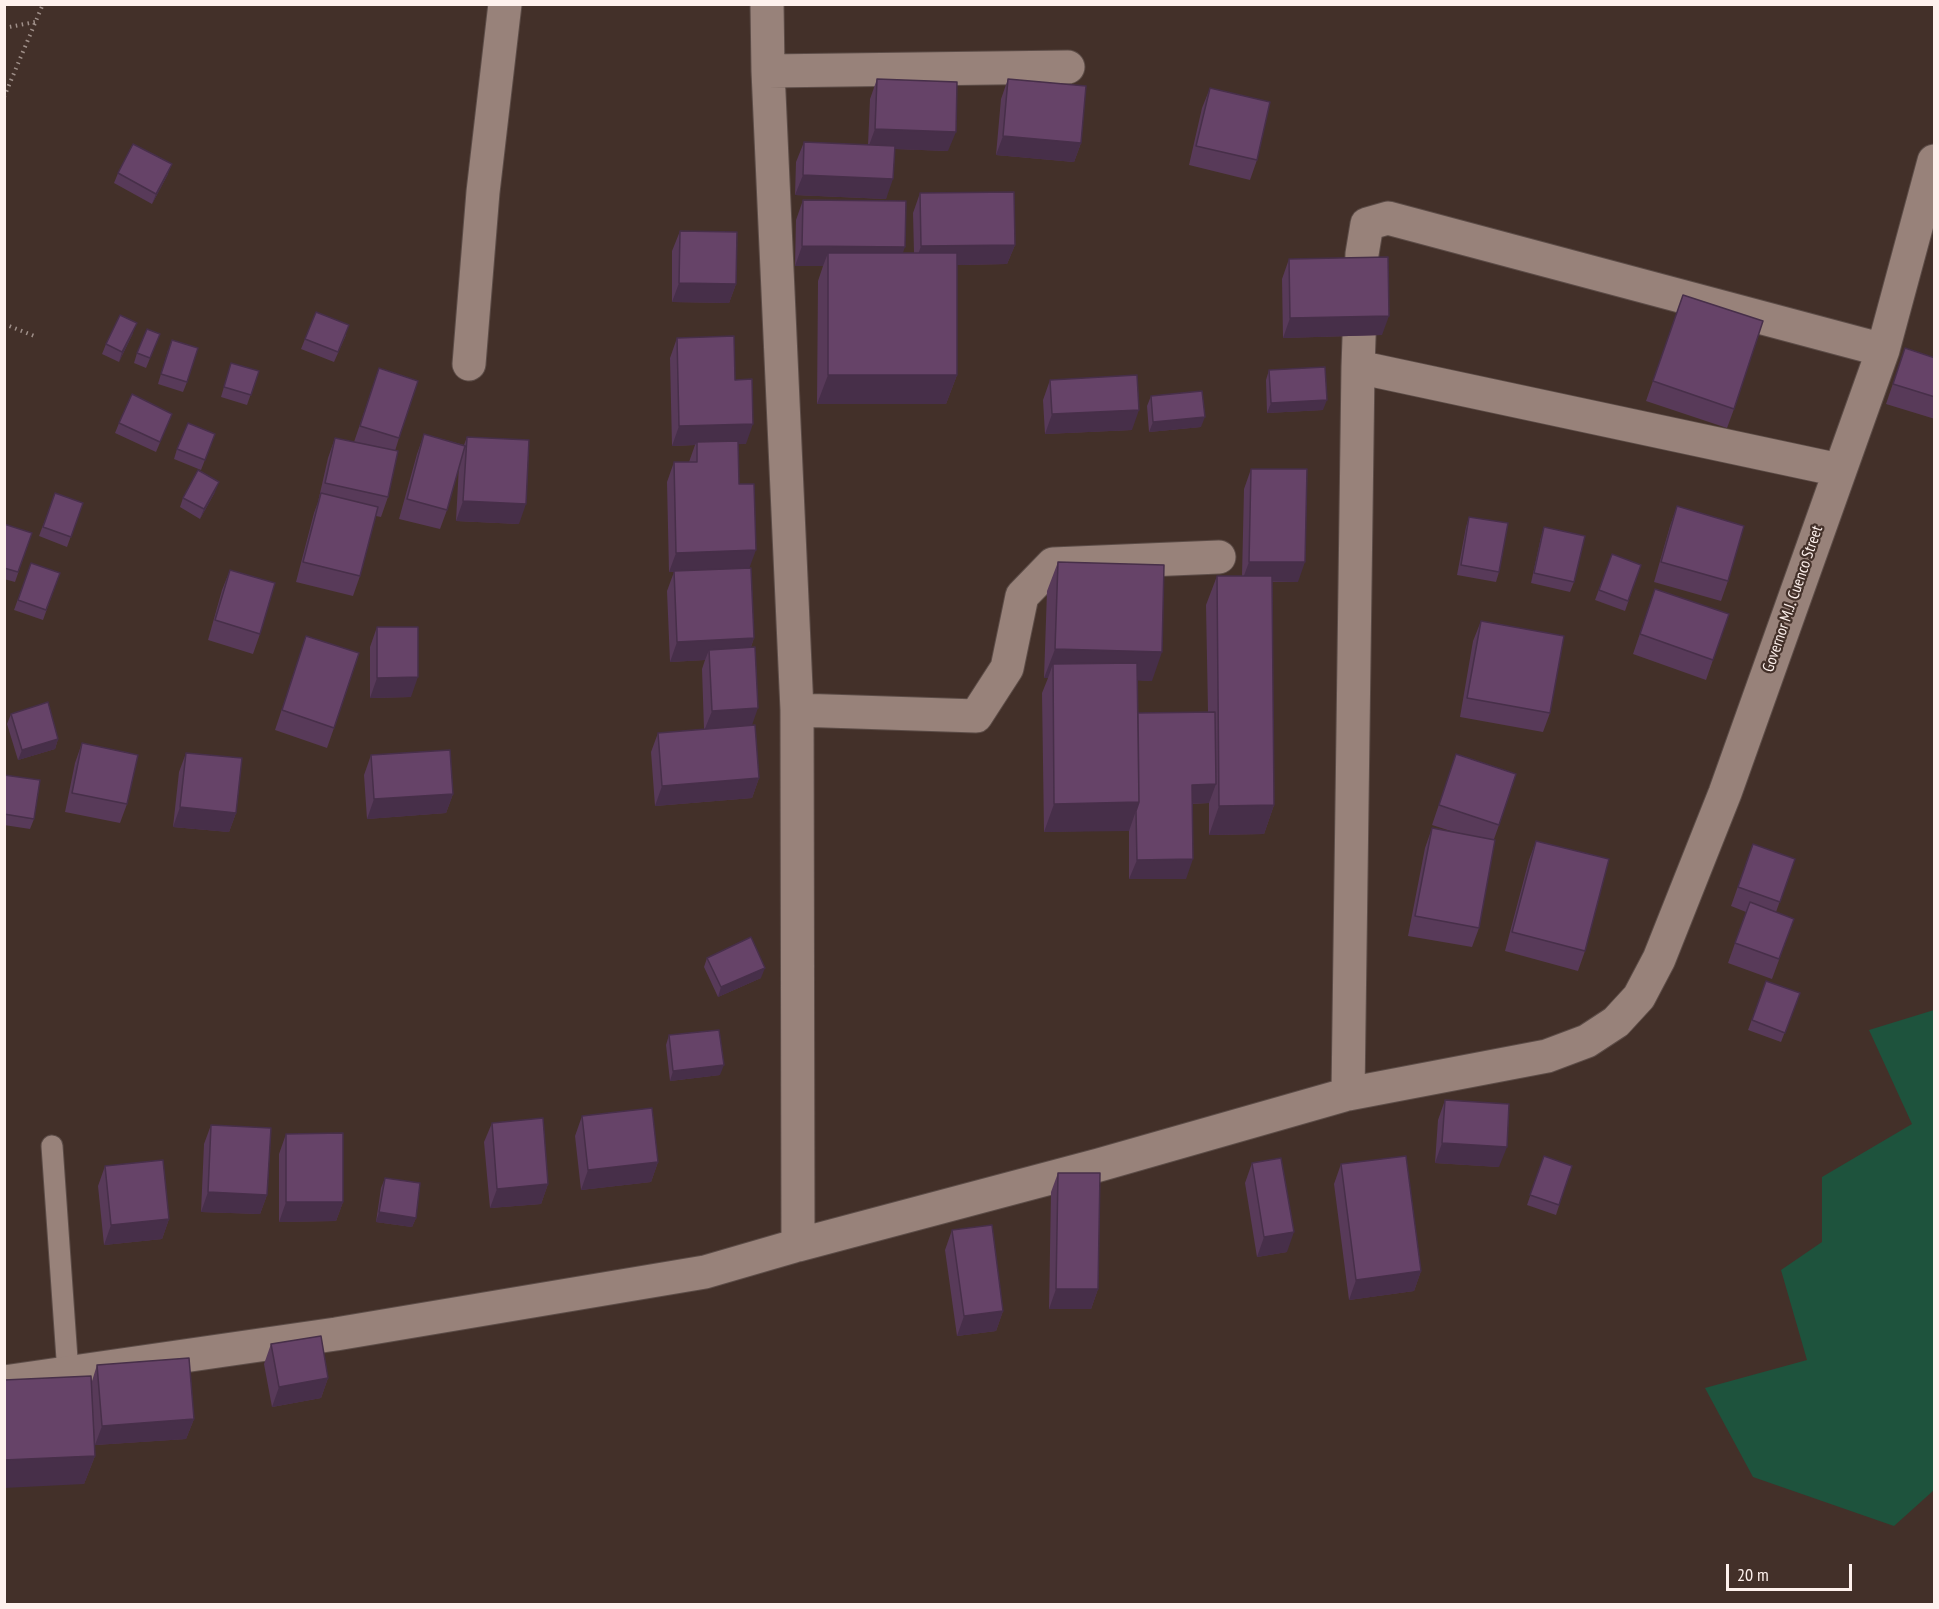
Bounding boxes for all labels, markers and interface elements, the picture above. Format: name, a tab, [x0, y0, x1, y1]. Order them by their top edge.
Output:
street label: Governor M.J. Cuenco Street	[1759, 523, 1827, 675]
scale bar	[1729, 1552, 1855, 1590]
text: 20 m	[1737, 1563, 1769, 1586]

